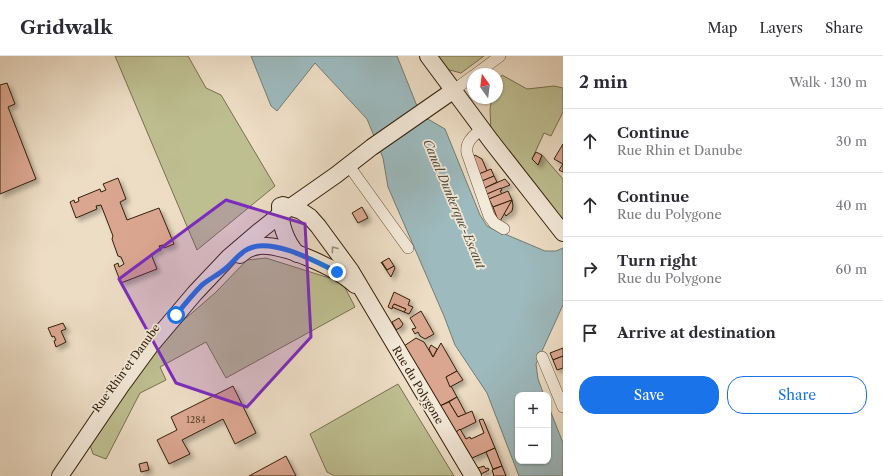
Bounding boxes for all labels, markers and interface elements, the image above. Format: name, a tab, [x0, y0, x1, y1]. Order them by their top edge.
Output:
text: Gridwalk	[20, 16, 113, 39]
text: Map	[707, 19, 737, 37]
text: Layers	[759, 19, 803, 37]
text: Share	[825, 19, 863, 37]
north arrow	[467, 68, 503, 104]
text: 2 min	[579, 72, 628, 92]
text: Walk · 130 m	[789, 74, 867, 90]
text: Continue	[617, 123, 689, 142]
icon: ahead	[579, 130, 601, 152]
text: 30 m	[836, 133, 867, 149]
water label: Canal Dunkerque-Escaut	[420, 137, 489, 272]
text: Rue Rhin et Danube	[617, 142, 742, 158]
text: Continue	[617, 187, 689, 206]
icon: ahead	[579, 194, 601, 216]
text: 40 m	[836, 197, 867, 213]
text: Rue du Polygone	[617, 206, 722, 222]
one-way arrow	[332, 246, 339, 253]
text: Turn right	[617, 251, 697, 270]
icon: right	[579, 258, 601, 280]
text: 60 m	[836, 261, 867, 277]
route end	[328, 263, 346, 281]
text: Rue du Polygone	[617, 270, 722, 286]
route start	[167, 306, 185, 324]
street label: Rue Rhin et Danube	[89, 321, 163, 415]
icon: arrive	[579, 322, 601, 344]
text: Arrive at destination	[617, 323, 776, 342]
street label: Rue du Polygone	[389, 343, 447, 427]
button: Save	[579, 376, 719, 414]
button: Share	[727, 376, 867, 414]
map controls	[515, 392, 551, 464]
button: +	[515, 392, 551, 428]
house number: 1284	[186, 414, 206, 425]
button: −	[515, 428, 551, 464]

